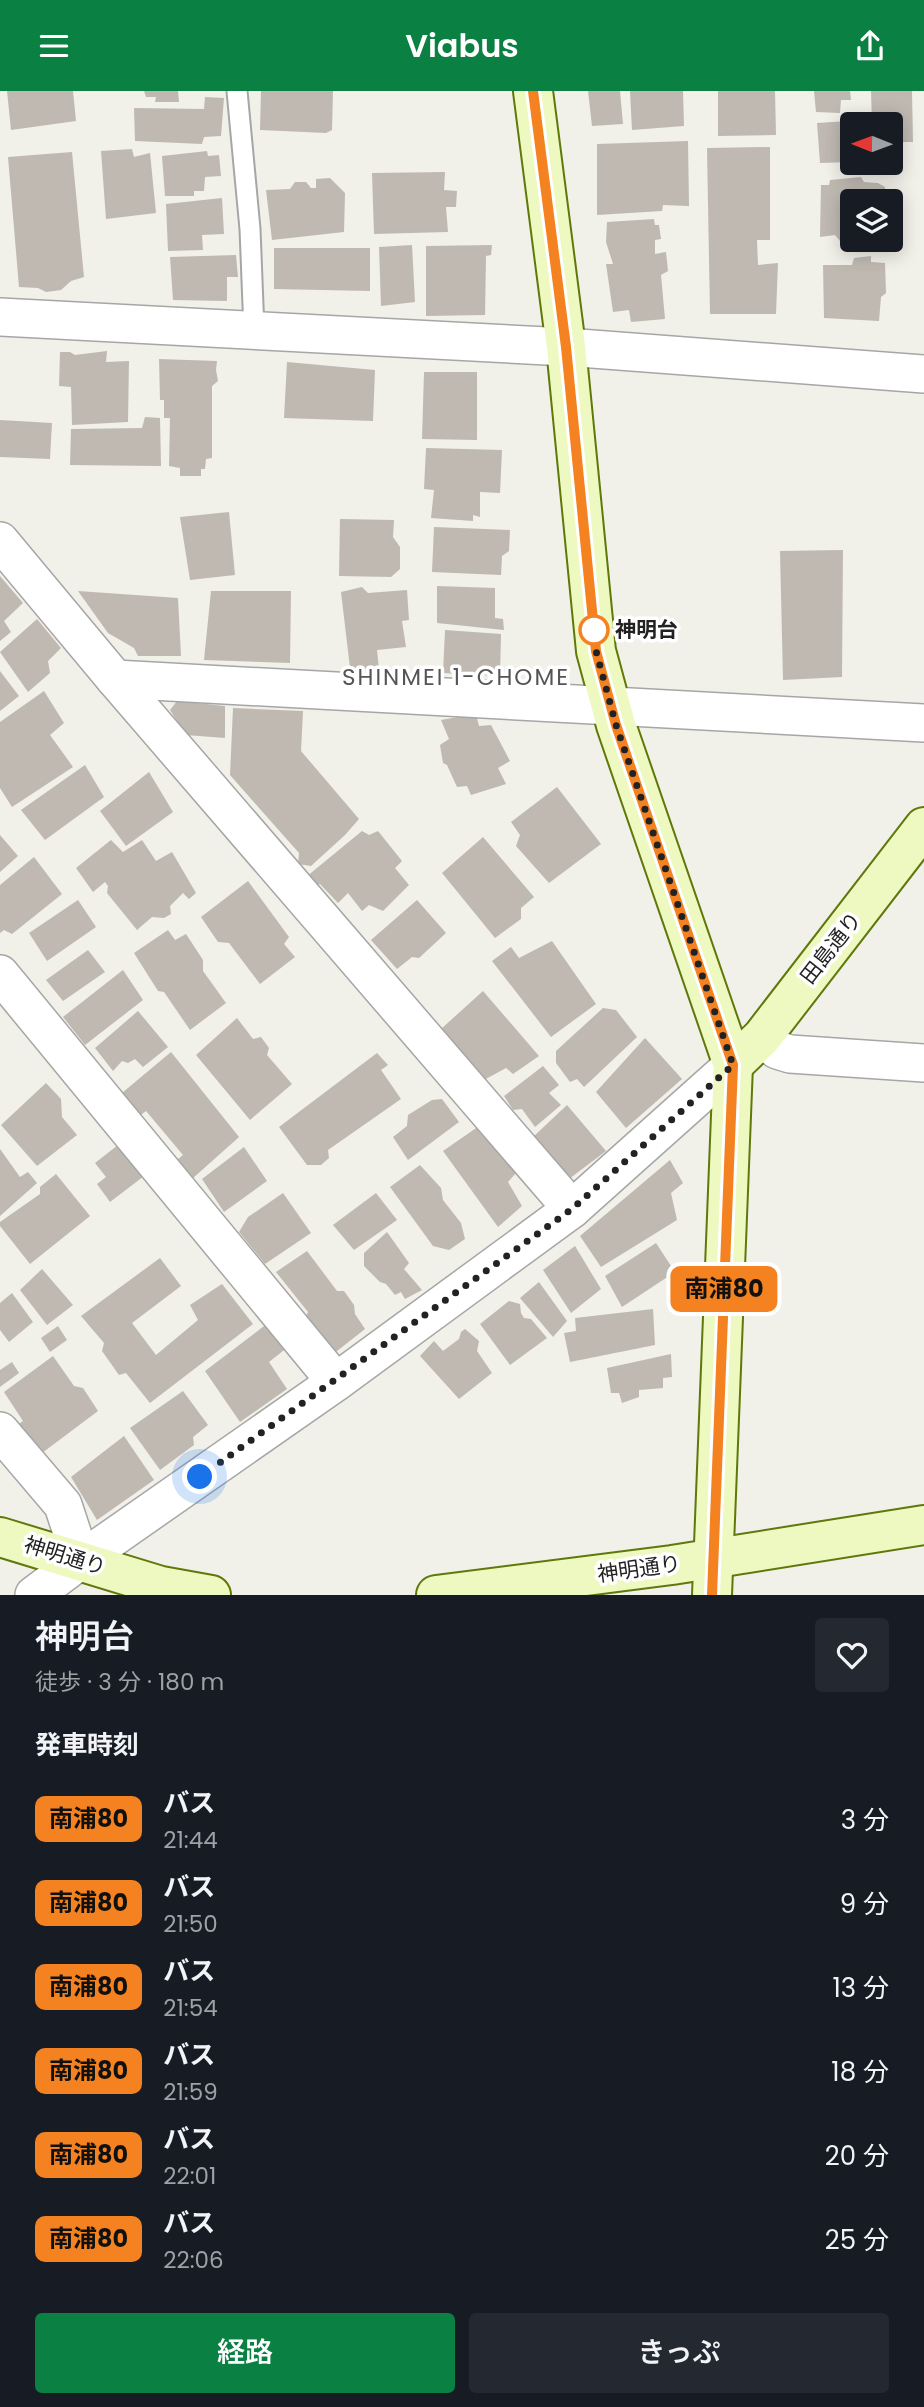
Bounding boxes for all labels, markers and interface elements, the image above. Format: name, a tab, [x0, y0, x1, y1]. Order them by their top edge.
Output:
text: Viabus	[405, 23, 519, 68]
icon: menu	[35, 27, 73, 65]
icon: share	[851, 27, 889, 65]
north arrow	[840, 112, 903, 175]
map controls	[840, 112, 903, 252]
button: layers	[840, 189, 903, 252]
marker: 神明台	[579, 615, 609, 645]
place label: 神明台	[615, 615, 678, 644]
district label: SHINMEI 1-CHOME	[342, 661, 570, 693]
street label: 田島通り	[793, 906, 868, 990]
line badge: 南浦80	[675, 1266, 773, 1312]
text: 南浦80	[684, 1272, 764, 1305]
your location	[182, 1459, 217, 1494]
street label: 神明通り	[21, 1529, 110, 1582]
street label: 神明通り	[595, 1548, 683, 1589]
text: 神明台	[35, 1613, 134, 1660]
button: heart	[815, 1618, 889, 1692]
text: 徒歩 · 3 分 · 180 m	[35, 1666, 224, 1698]
text: 発車時刻	[35, 1727, 139, 1763]
text: バス	[163, 1785, 215, 1821]
text: 南浦80	[49, 1802, 128, 1835]
text: 3 分	[841, 1802, 889, 1838]
text: 21:44	[163, 1824, 218, 1856]
text: バス	[163, 1869, 215, 1905]
text: 南浦80	[49, 1886, 128, 1919]
text: 9 分	[840, 1886, 889, 1922]
text: 21:50	[163, 1908, 218, 1940]
text: バス	[163, 1953, 215, 1989]
text: 南浦80	[49, 1970, 128, 2003]
text: 13 分	[832, 1970, 889, 2006]
text: 21:54	[163, 1992, 218, 2024]
text: バス	[163, 2037, 215, 2073]
text: 南浦80	[49, 2054, 128, 2087]
text: 18 分	[831, 2054, 889, 2090]
text: 21:59	[163, 2076, 218, 2108]
text: バス	[163, 2121, 215, 2157]
text: 南浦80	[49, 2138, 128, 2171]
text: 20 分	[825, 2138, 889, 2174]
text: 22:01	[163, 2160, 216, 2192]
text: バス	[163, 2205, 215, 2241]
text: 南浦80	[49, 2222, 128, 2255]
text: 25 分	[825, 2222, 889, 2258]
text: 22:06	[163, 2244, 224, 2276]
button: 経路	[35, 2313, 455, 2393]
button: きっぷ	[469, 2313, 889, 2393]

